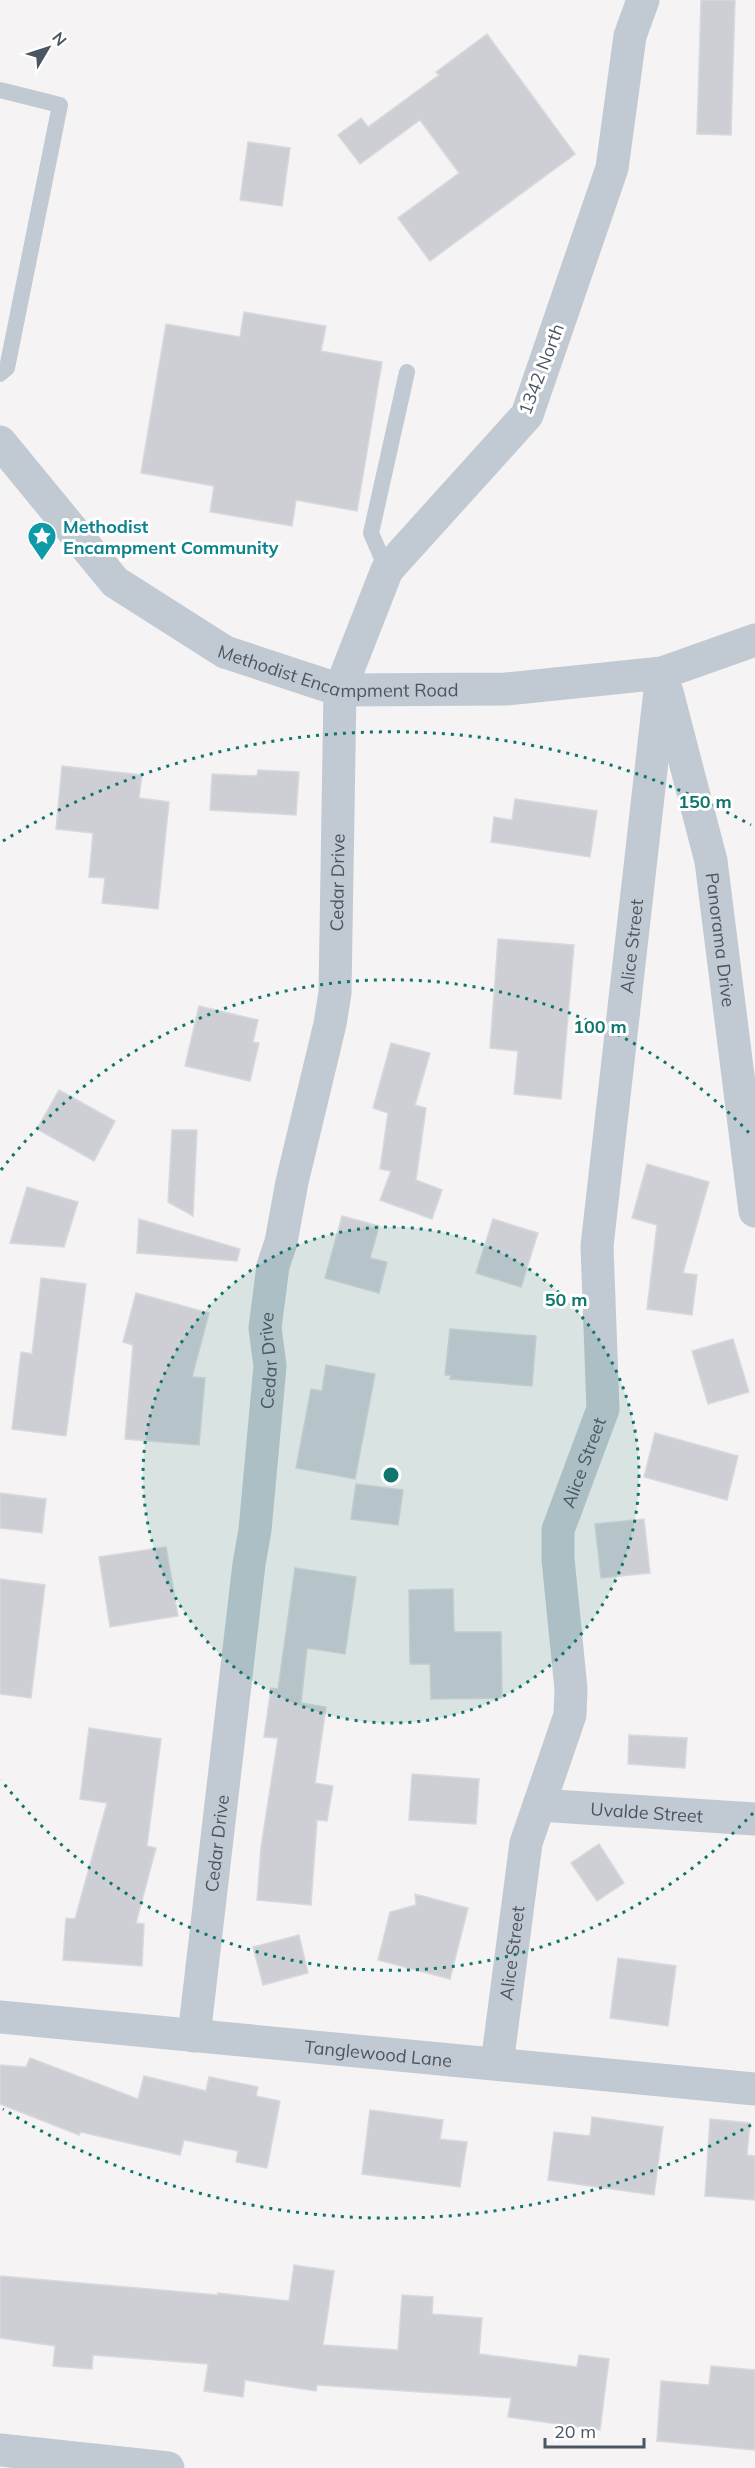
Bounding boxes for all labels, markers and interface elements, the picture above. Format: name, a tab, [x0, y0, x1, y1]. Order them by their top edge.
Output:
north arrow	[18, 18, 78, 78]
text: N	[48, 28, 71, 50]
street label: 1342 North	[513, 320, 569, 418]
place label: Methodist Encampment Community	[63, 515, 279, 559]
place icon: Methodist Encampment Community	[26, 520, 58, 562]
street label: Methodist Encampment Road	[215, 639, 458, 701]
text: 150 m	[678, 790, 732, 813]
street label: Cedar Drive	[325, 833, 349, 932]
street label: Panorama Drive	[701, 871, 741, 1008]
street label: Alice Street	[614, 898, 648, 994]
text: 100 m	[573, 1015, 627, 1038]
text: 50 m	[545, 1288, 587, 1311]
street label: Cedar Drive	[253, 1310, 281, 1410]
street label: Alice Street	[556, 1414, 610, 1511]
centre of rings	[381, 1465, 401, 1485]
street label: Cedar Drive	[199, 1793, 234, 1893]
street label: Uvalde Street	[590, 1797, 704, 1827]
street label: Alice Street	[494, 1904, 529, 2001]
street label: Tanglewood Lane	[303, 2035, 453, 2072]
scale bar	[545, 2411, 644, 2449]
text: 20 m	[554, 2420, 596, 2443]

